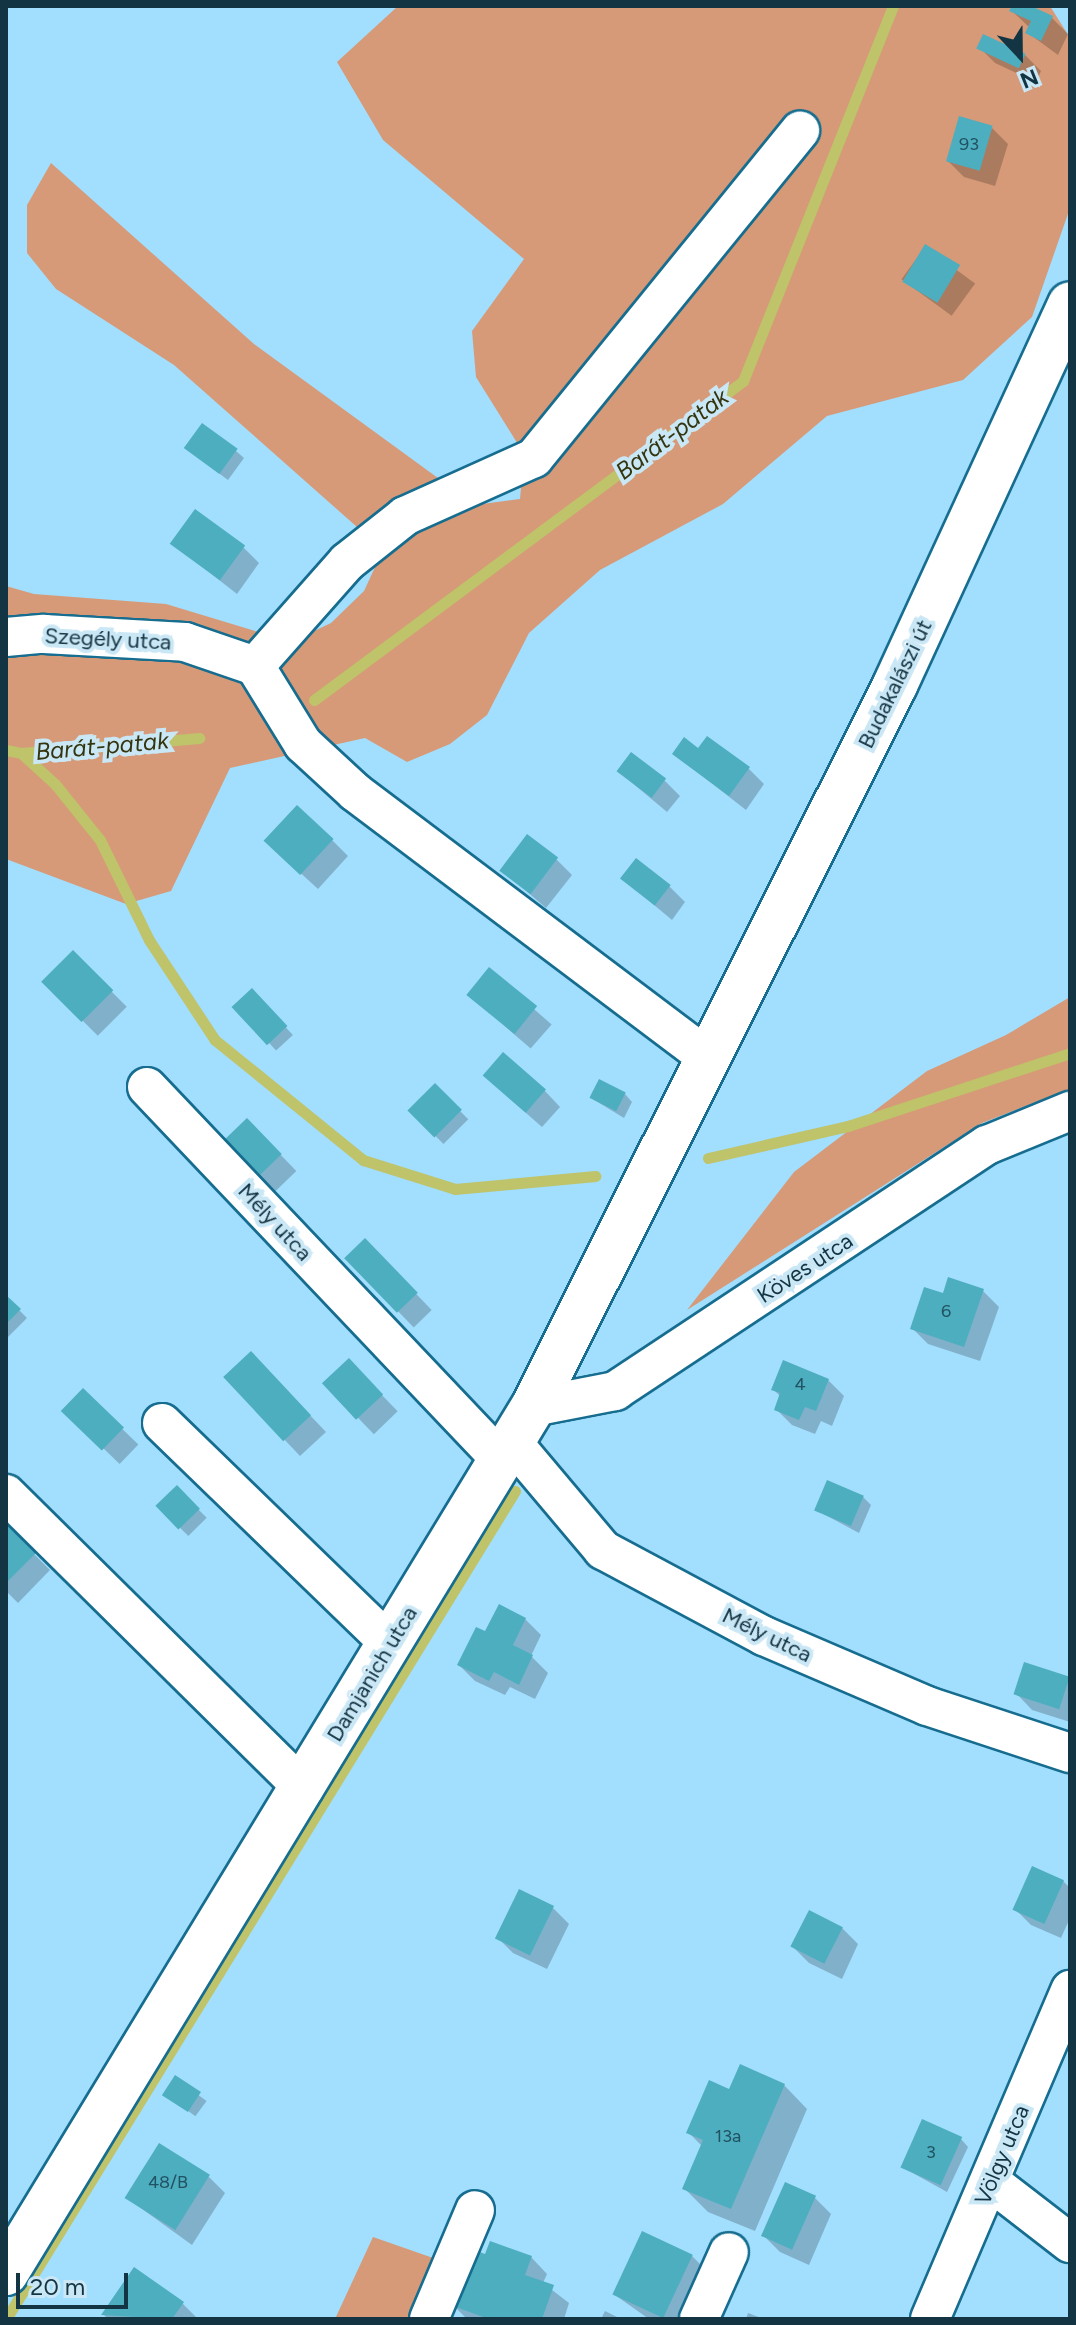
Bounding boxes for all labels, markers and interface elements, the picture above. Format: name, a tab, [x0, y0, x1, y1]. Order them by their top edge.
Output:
north arrow	[980, 16, 1060, 96]
text: N	[1016, 63, 1042, 94]
house number: 93	[959, 133, 979, 155]
water label: Barát-patak	[610, 382, 734, 486]
street label: Budakalászi út	[853, 615, 937, 753]
street label: Szegély utca	[44, 623, 172, 655]
water label: Barát-patak	[34, 726, 170, 766]
street label: Mély utca	[233, 1178, 317, 1266]
street label: Köves utca	[752, 1227, 858, 1309]
house number: 6	[941, 1300, 951, 1322]
house number: 4	[794, 1373, 806, 1395]
street label: Damjanich utca	[321, 1602, 423, 1746]
street label: Mély utca	[718, 1602, 816, 1668]
street label: Völgy utca	[969, 2101, 1035, 2209]
house number: 13a	[715, 2125, 741, 2147]
house number: 3	[926, 2141, 936, 2163]
house number: 48/B	[148, 2171, 188, 2193]
scale bar	[20, 2257, 132, 2307]
text: 20 m	[30, 2272, 85, 2301]

